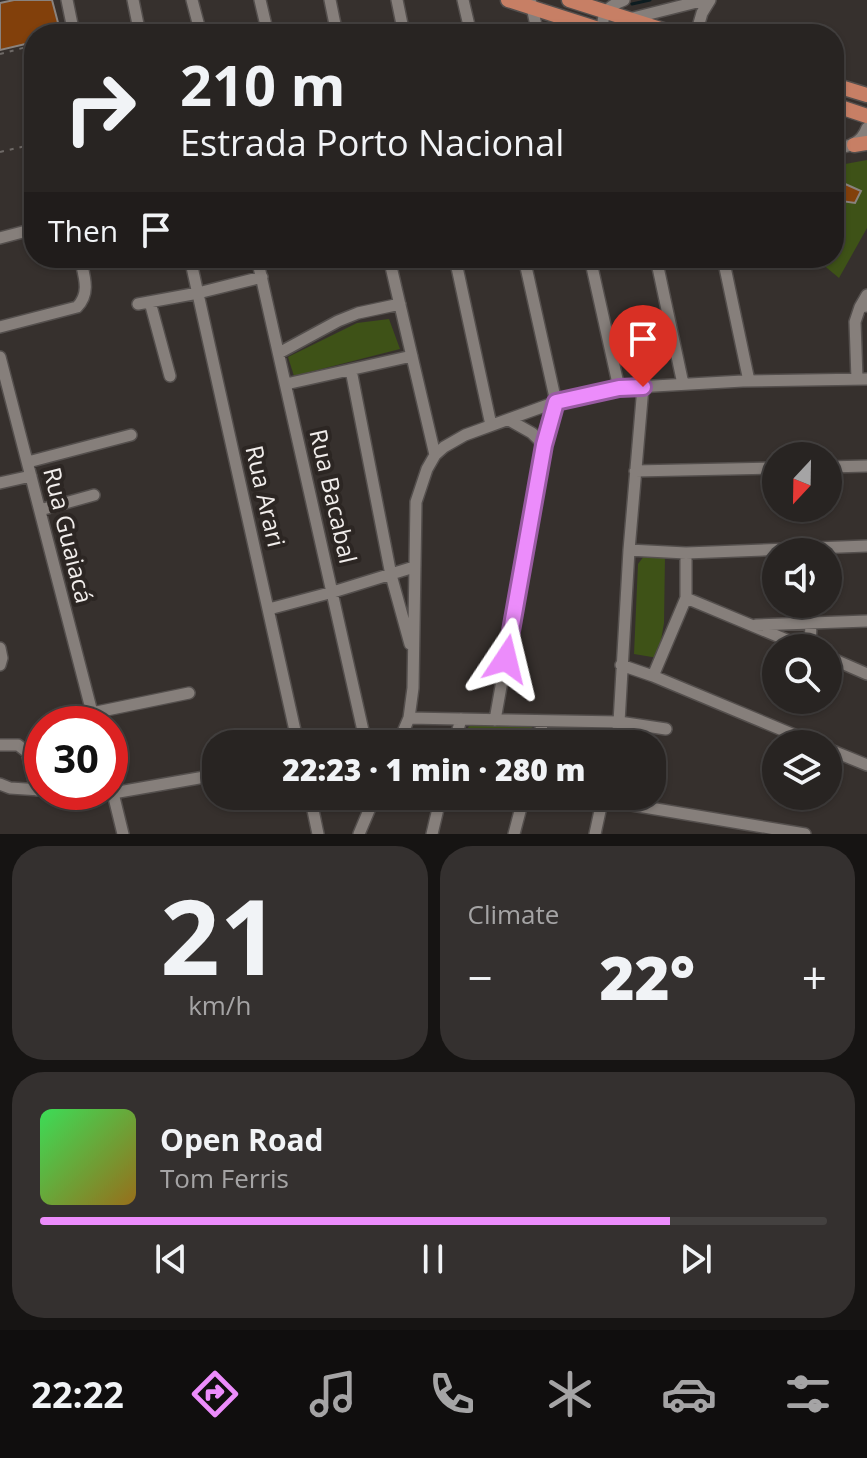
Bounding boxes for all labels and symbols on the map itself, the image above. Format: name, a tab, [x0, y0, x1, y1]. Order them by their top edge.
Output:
pin	[609, 305, 677, 387]
street label: Rua Bacabal	[303, 426, 365, 566]
street label: Rua Arari	[238, 442, 294, 550]
north arrow	[762, 442, 842, 522]
street label: Rua Guaiacá	[36, 464, 102, 606]
position arrow	[464, 617, 548, 701]
speed limit sign: 30	[24, 706, 128, 810]

